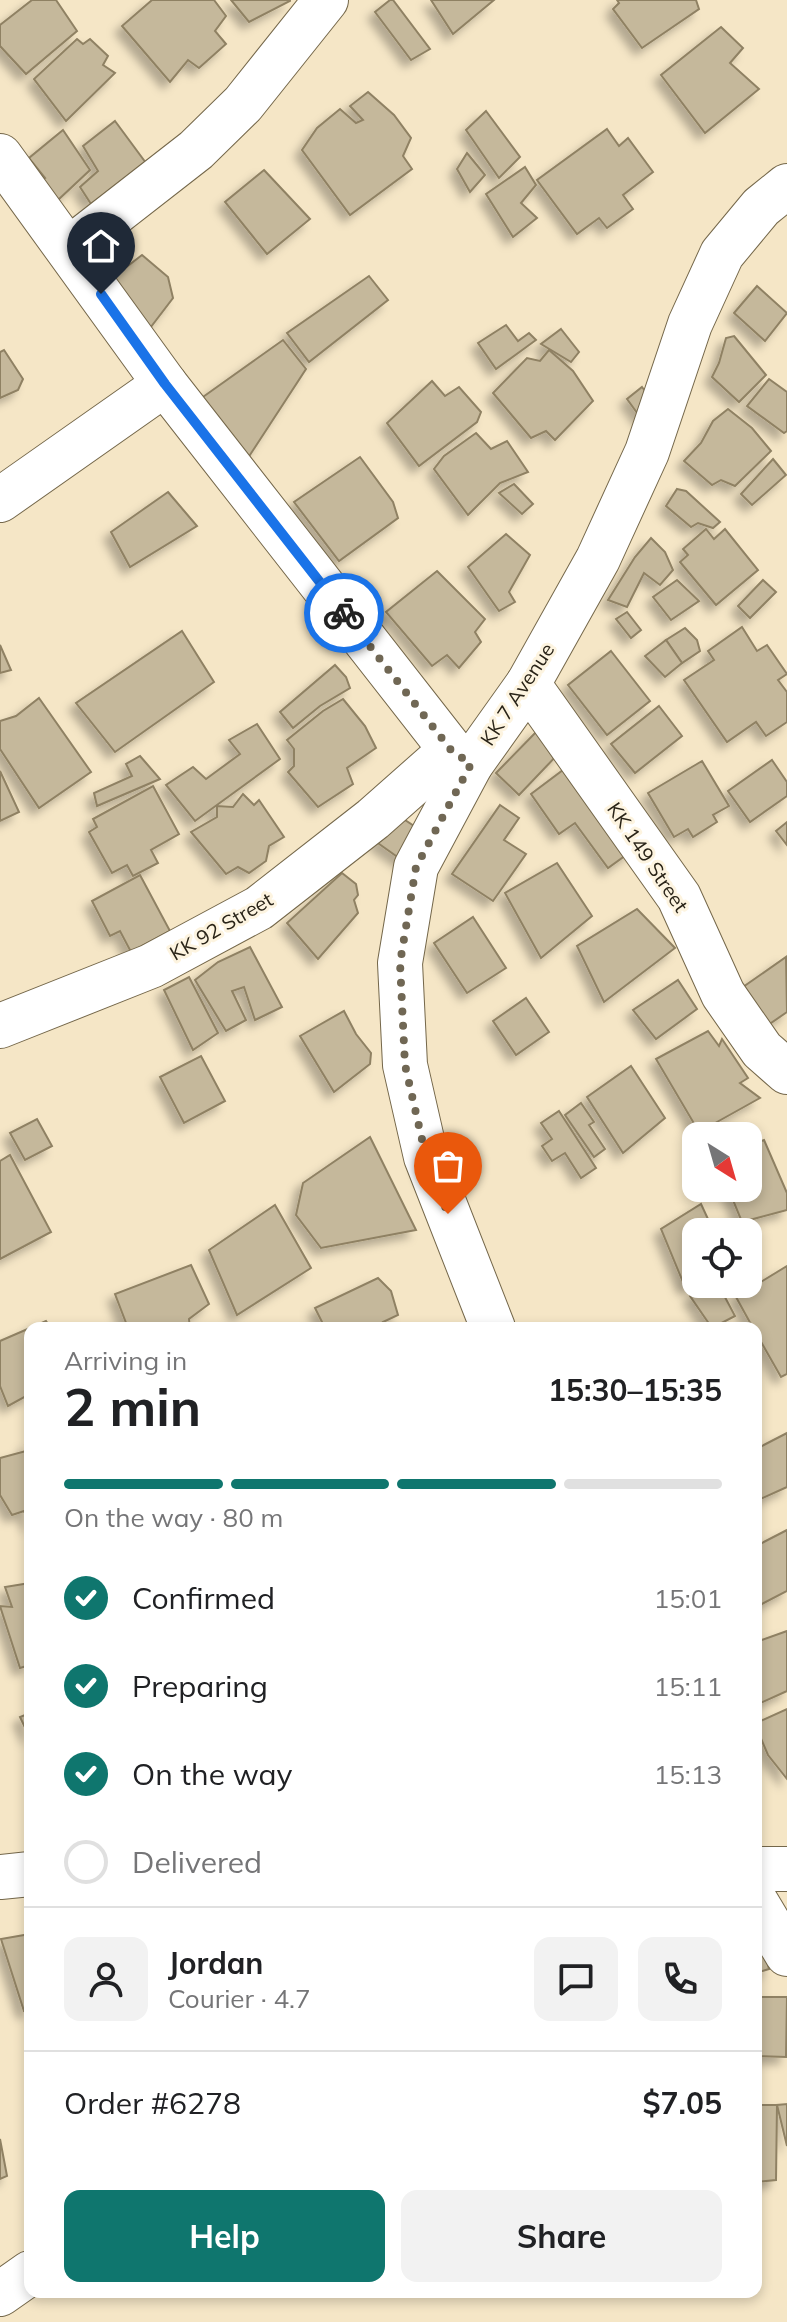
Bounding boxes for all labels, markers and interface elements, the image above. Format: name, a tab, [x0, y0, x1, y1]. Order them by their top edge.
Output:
pin	[67, 212, 135, 294]
icon: home	[79, 224, 123, 268]
courier	[304, 573, 384, 653]
icon: bike	[322, 591, 366, 635]
street label: KK 7 Avenue	[475, 638, 559, 750]
street label: KK 149 Street	[602, 797, 694, 917]
street label: KK 92 Street	[165, 886, 277, 966]
north arrow	[682, 1122, 762, 1202]
map controls	[682, 1122, 762, 1298]
pin	[414, 1132, 482, 1214]
icon: bag	[426, 1144, 470, 1188]
button: locate	[682, 1218, 762, 1298]
text: Arriving in	[64, 1344, 187, 1377]
text: 15:30–15:35	[548, 1371, 722, 1409]
text: 2 min	[64, 1374, 201, 1439]
text: On the way · 80 m	[64, 1501, 283, 1534]
icon: check	[64, 1576, 108, 1620]
text: Confirmed	[132, 1579, 275, 1617]
text: 15:01	[654, 1582, 722, 1615]
icon: check	[64, 1664, 108, 1708]
text: Preparing	[132, 1667, 268, 1705]
text: 15:11	[654, 1670, 722, 1703]
icon: check	[64, 1752, 108, 1796]
text: On the way	[132, 1755, 292, 1793]
text: 15:13	[654, 1758, 722, 1791]
text: Delivered	[132, 1843, 262, 1881]
button: person	[64, 1937, 148, 2021]
button: chat	[534, 1937, 618, 2021]
button: phone	[638, 1937, 722, 2021]
text: Jordan	[168, 1944, 263, 1982]
text: Courier · 4.7	[168, 1982, 311, 2015]
text: Order #6278	[64, 2084, 241, 2122]
text: $7.05	[643, 2084, 722, 2122]
button: Help	[64, 2190, 385, 2282]
button: Share	[401, 2190, 722, 2282]

